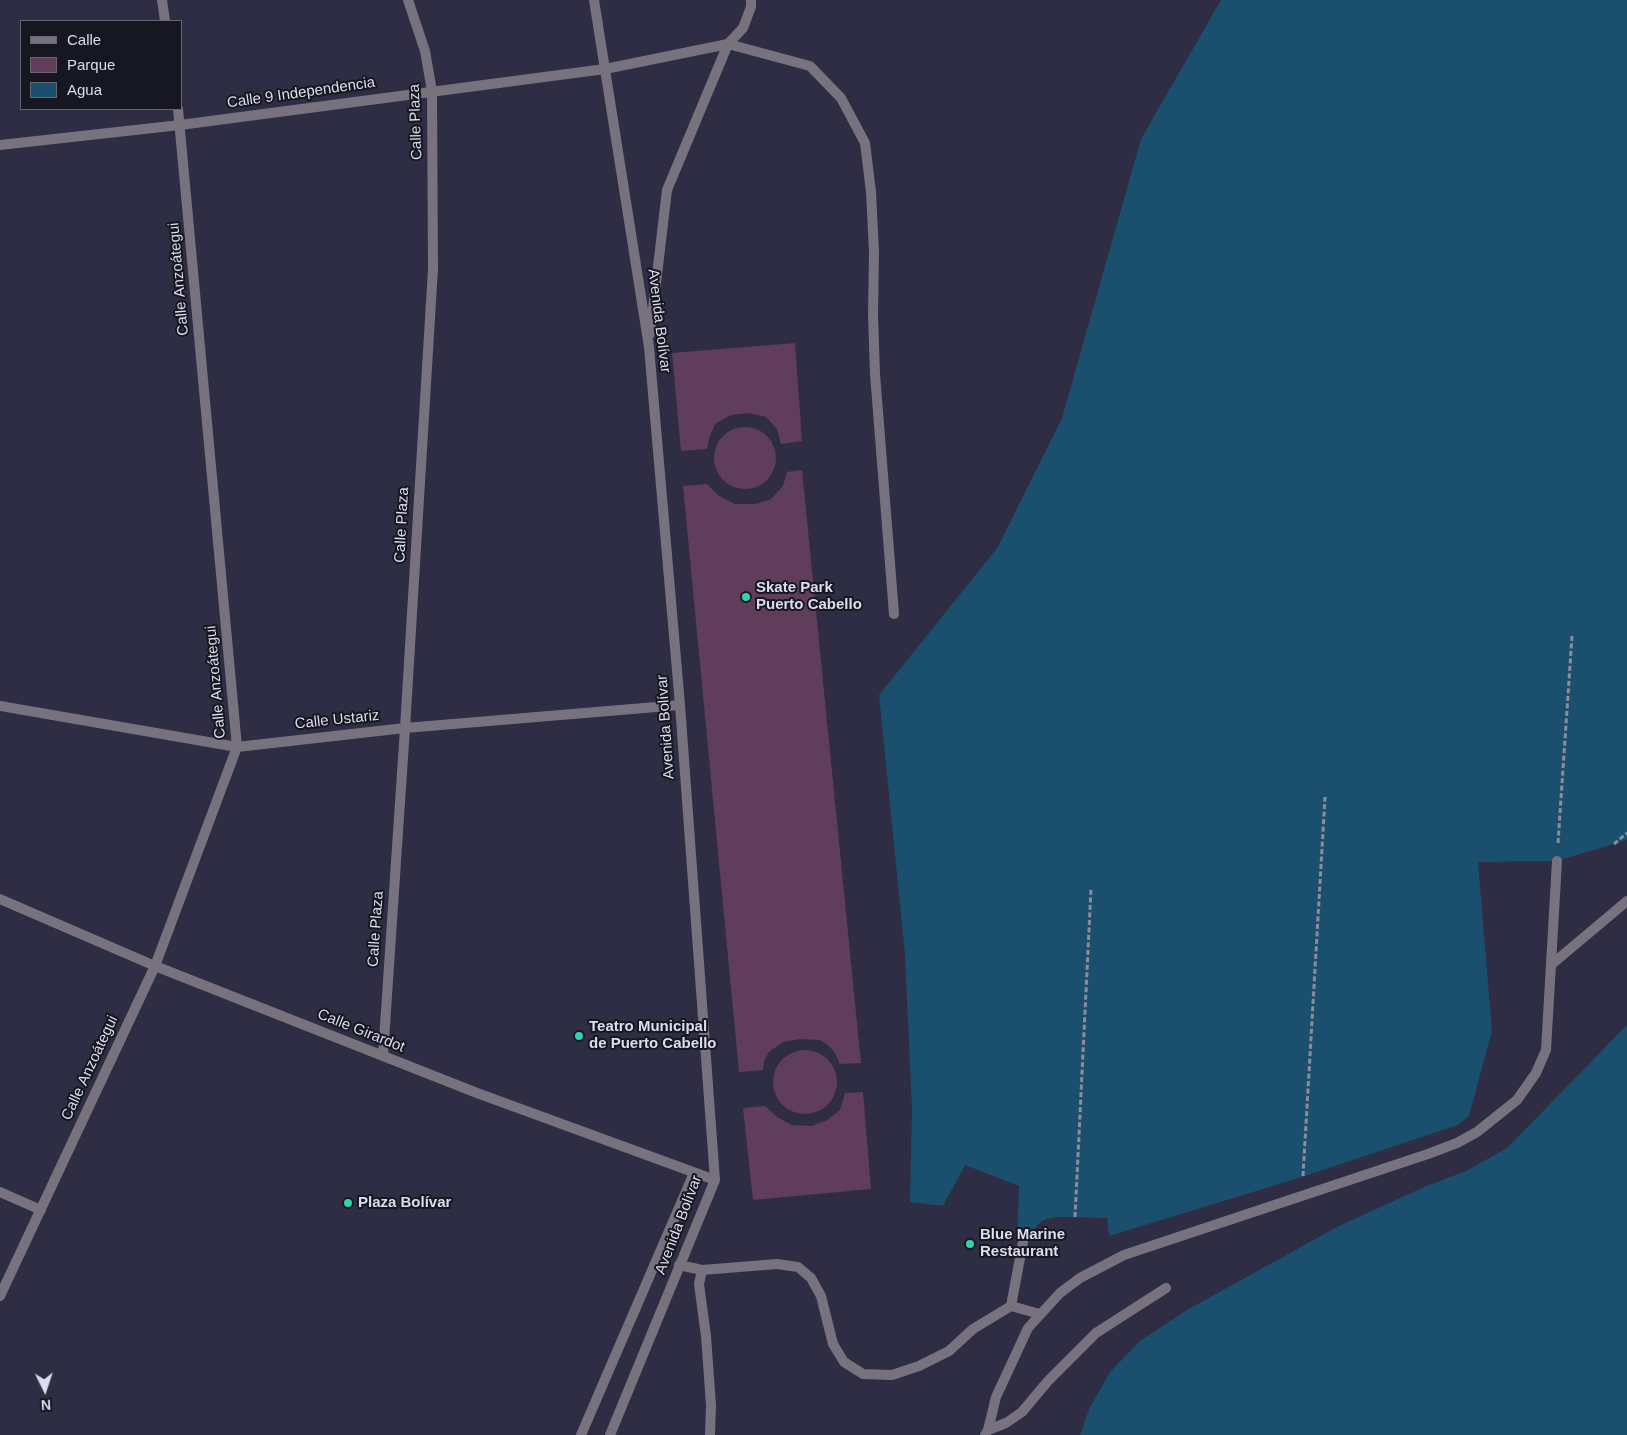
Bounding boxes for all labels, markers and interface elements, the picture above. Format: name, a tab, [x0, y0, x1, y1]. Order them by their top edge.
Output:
legend	[20, 20, 182, 110]
text: Calle	[67, 31, 101, 48]
text: Parque	[67, 56, 115, 73]
street label: Calle 9 Independencia	[226, 74, 376, 112]
text: Agua	[67, 81, 102, 98]
street label: Calle Plaza	[406, 84, 426, 160]
street label: Calle Anzoátegui	[165, 222, 193, 336]
street label: Avenida Bolívar	[644, 268, 674, 374]
street label: Calle Plaza	[391, 487, 413, 563]
place label: Skate Park Puerto Cabello	[756, 579, 862, 614]
marker: Skate Park Puerto Cabello	[740, 591, 752, 603]
street label: Calle Anzoátegui	[202, 625, 230, 739]
street label: Avenida Bolívar	[653, 674, 679, 780]
street label: Calle Ustariz	[294, 707, 380, 733]
street label: Calle Plaza	[364, 891, 388, 967]
street label: Calle Girardot	[315, 1005, 407, 1057]
street label: Calle Anzoátegui	[58, 1013, 122, 1123]
place label: Teatro Municipal de Puerto Cabello	[589, 1018, 717, 1053]
marker: Teatro Municipal de Puerto Cabello	[573, 1030, 585, 1042]
street label: Avenida Bolívar	[652, 1173, 706, 1277]
place label: Plaza Bolívar	[358, 1194, 451, 1212]
marker: Plaza Bolívar	[342, 1197, 354, 1209]
place label: Blue Marine Restaurant	[980, 1226, 1065, 1261]
marker: Blue Marine Restaurant	[964, 1238, 976, 1250]
north arrow	[20, 1365, 70, 1415]
text: N	[40, 1397, 52, 1413]

